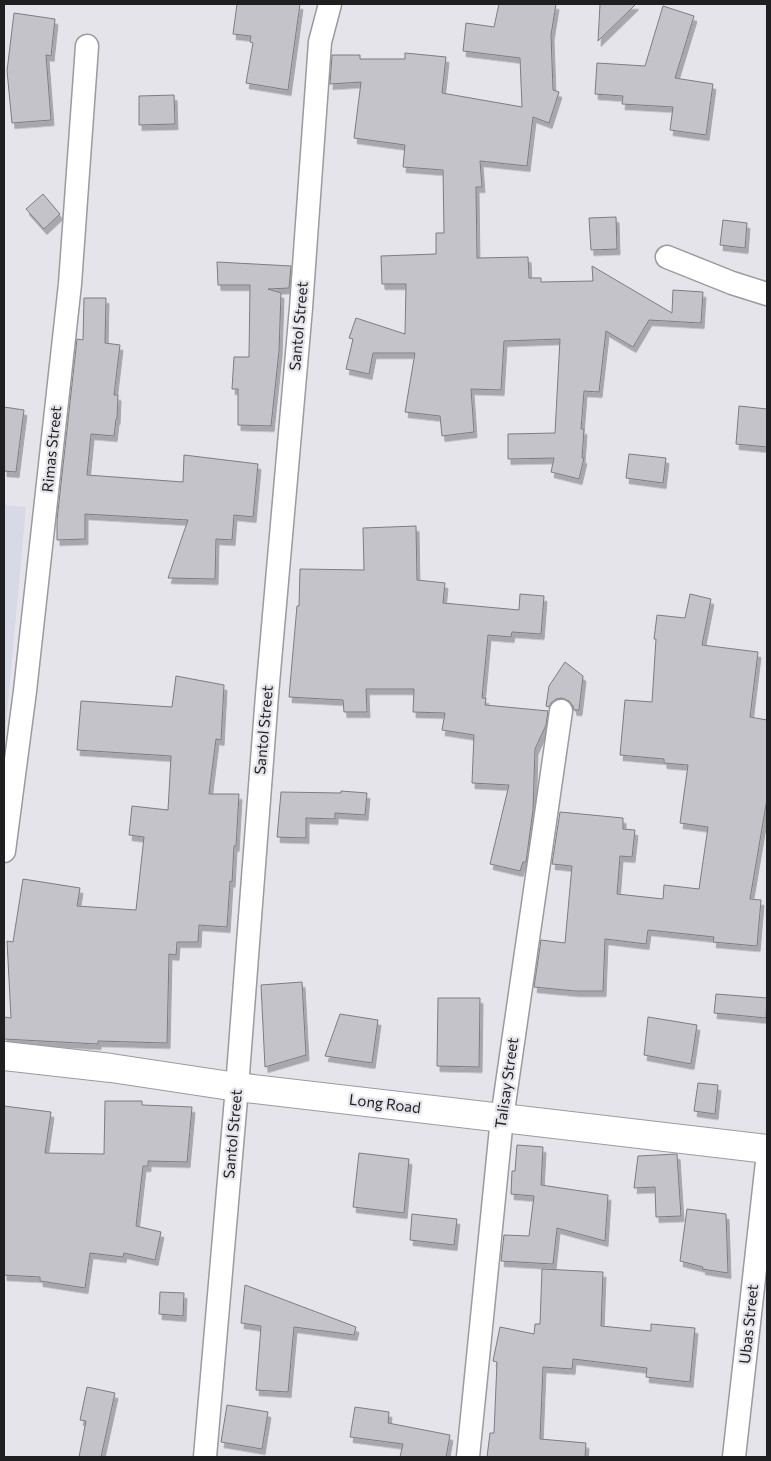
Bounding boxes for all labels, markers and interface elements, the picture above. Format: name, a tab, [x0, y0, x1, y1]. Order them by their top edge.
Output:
street label: Santol Street	[285, 281, 311, 371]
street label: Rimas Street	[38, 405, 64, 493]
street label: Santol Street	[250, 685, 276, 775]
street label: Talisay Street	[491, 1036, 521, 1129]
street label: Santol Street	[219, 1089, 245, 1179]
street label: Long Road	[348, 1090, 422, 1116]
street label: Ubas Street	[735, 1283, 761, 1365]

